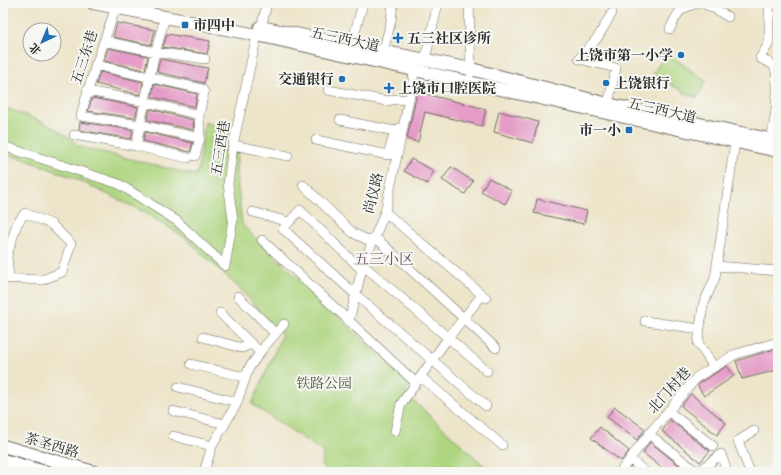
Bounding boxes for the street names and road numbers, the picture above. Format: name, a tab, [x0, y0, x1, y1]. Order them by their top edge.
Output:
street label: 五三西大道	[308, 24, 381, 58]
street label: 五三东巷	[68, 28, 104, 87]
street label: 五三西大道	[625, 94, 698, 130]
street label: 五三西巷	[208, 119, 236, 178]
street label: 尚仪路	[360, 171, 390, 216]
street label: 北门村巷	[644, 364, 697, 419]
street label: 茶圣西路	[22, 430, 81, 464]

